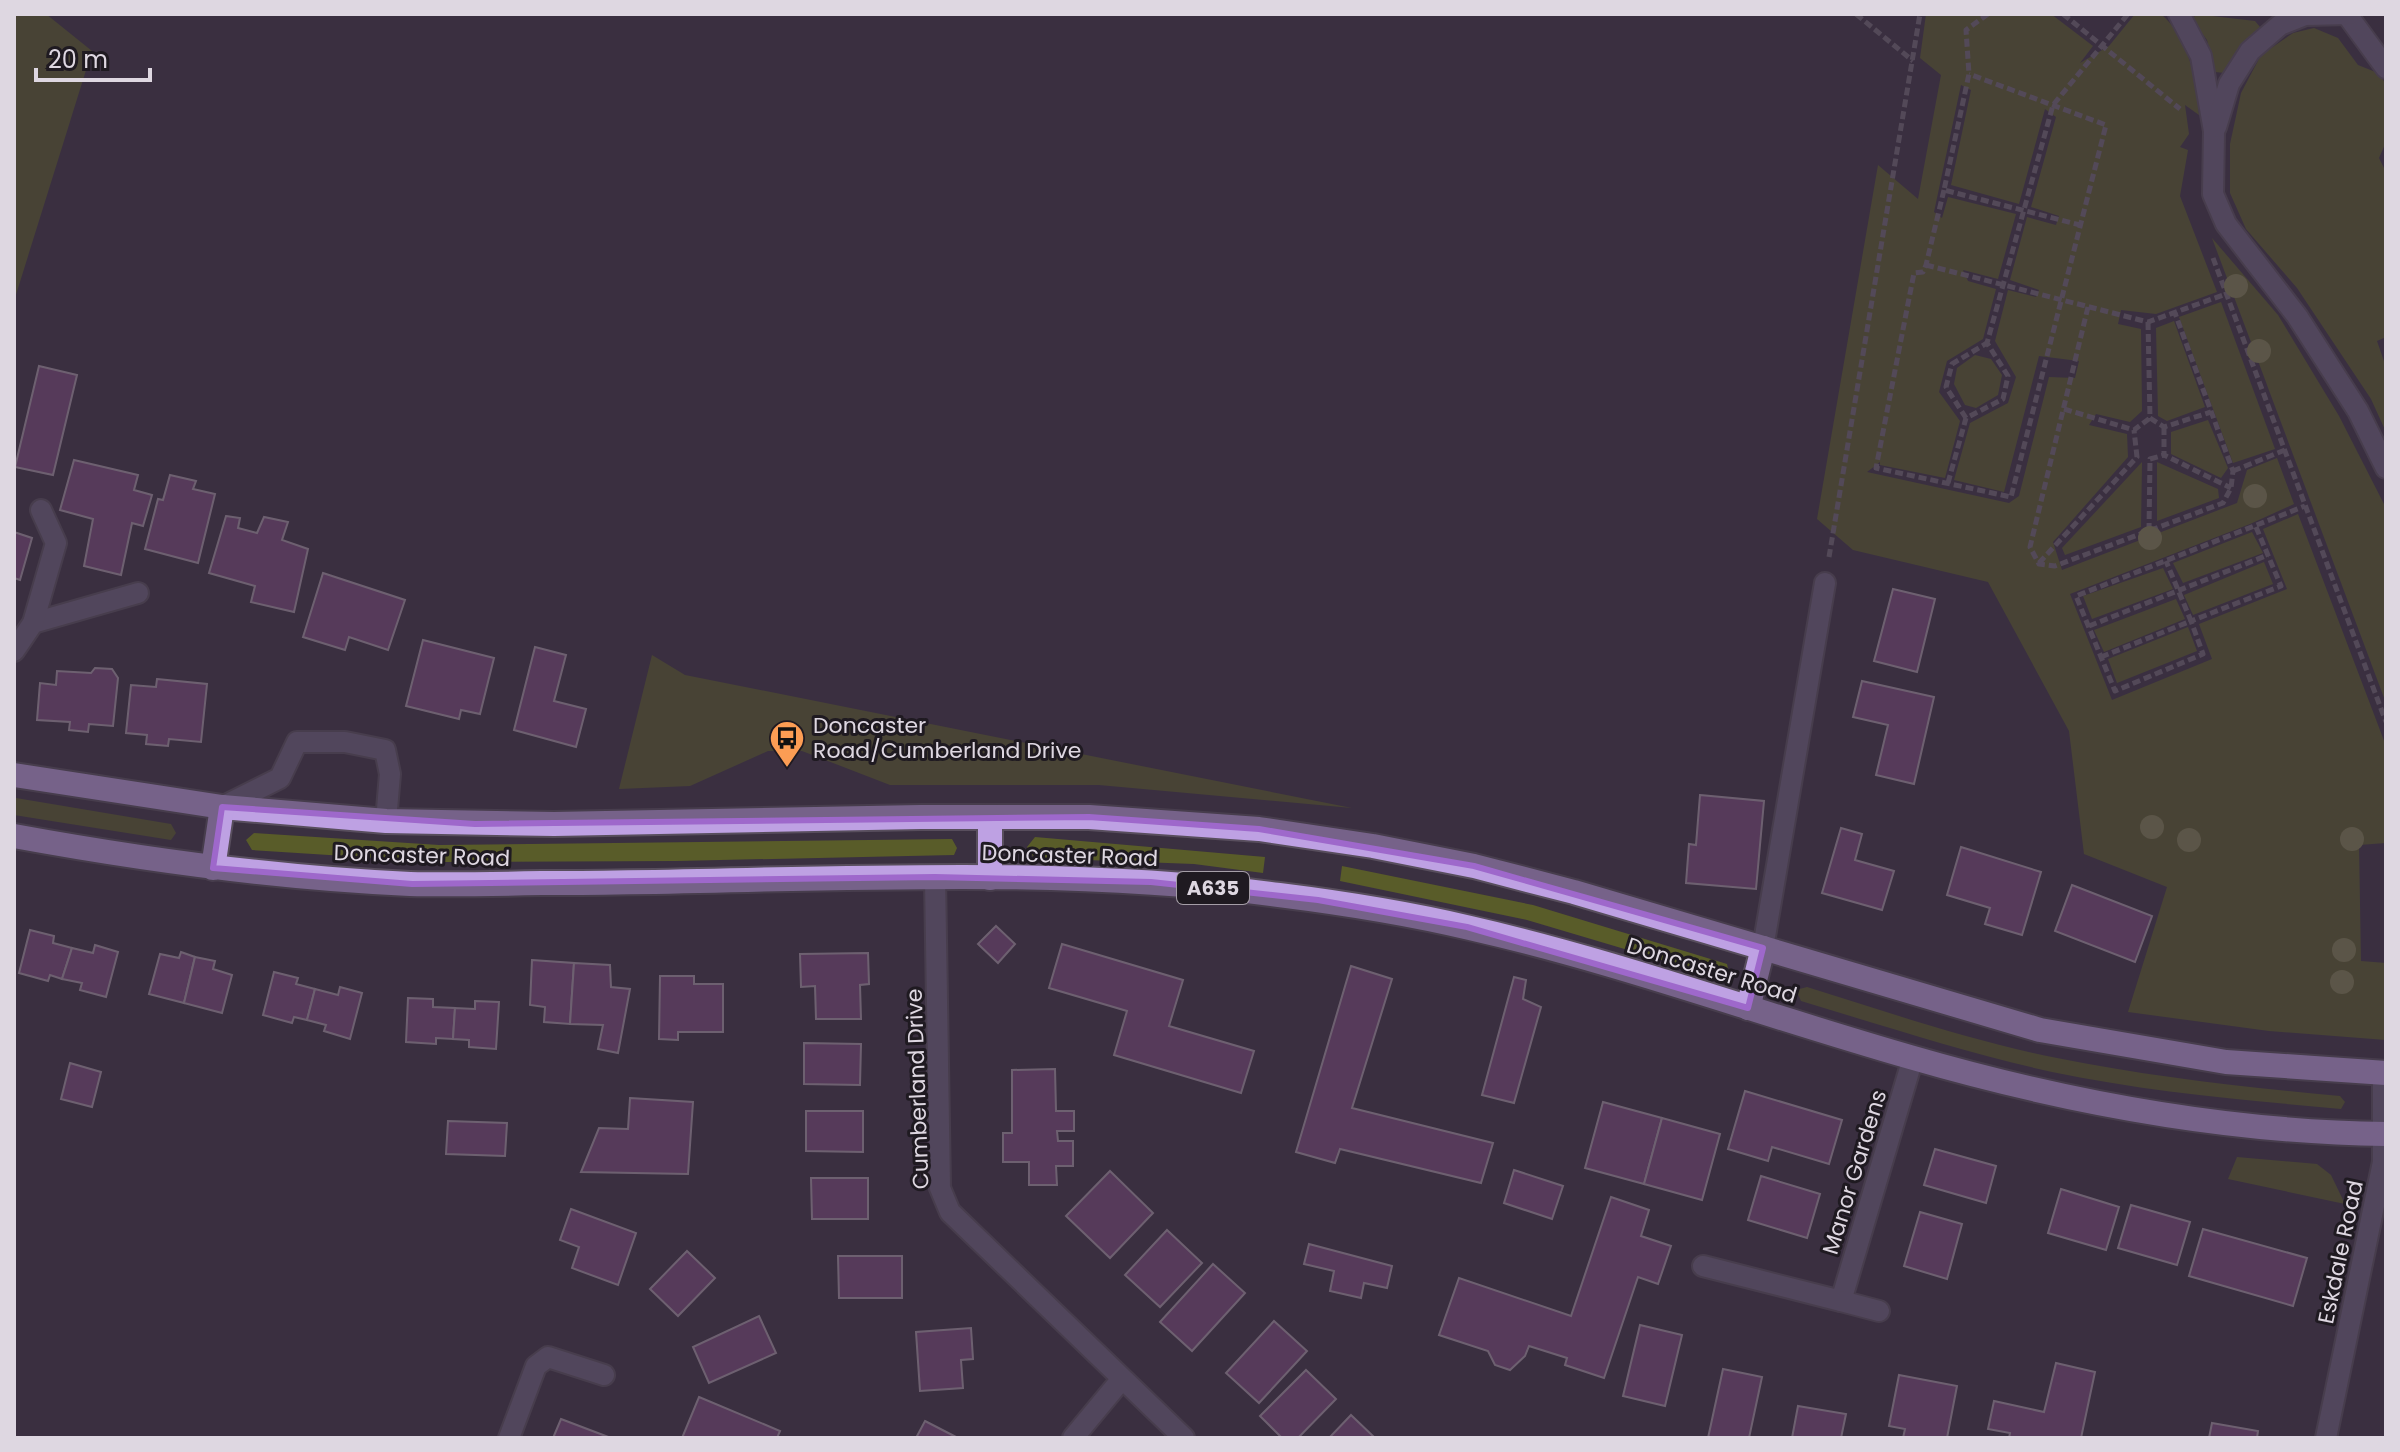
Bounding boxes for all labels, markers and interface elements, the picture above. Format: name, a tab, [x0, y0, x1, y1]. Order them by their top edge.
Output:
scale bar	[36, 32, 150, 82]
text: 20 m	[48, 43, 108, 76]
place label: Doncaster Road/Cumberland Drive	[813, 710, 1081, 766]
bus stop icon: Doncaster Road/Cumberland Drive	[768, 719, 806, 769]
street label: Doncaster Road	[333, 837, 511, 874]
street label: Doncaster Road	[981, 837, 1159, 874]
road number: A635	[1177, 872, 1249, 904]
street label: Doncaster Road	[1623, 930, 1801, 1011]
street label: Cumberland Drive	[899, 988, 936, 1190]
street label: Manor Gardens	[1815, 1086, 1894, 1258]
street label: Eskdale Road	[2310, 1177, 2371, 1327]

